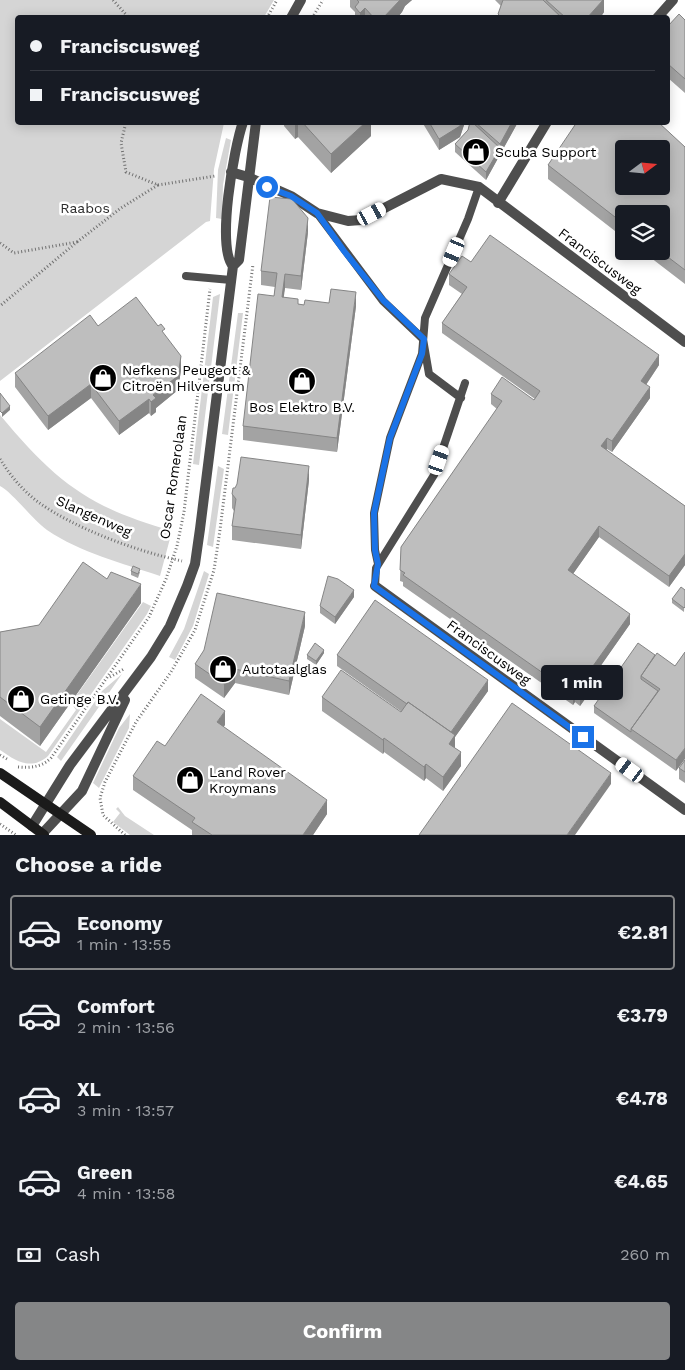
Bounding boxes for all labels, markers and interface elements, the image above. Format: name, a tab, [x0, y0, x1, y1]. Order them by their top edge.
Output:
text: Franciscusweg	[60, 35, 199, 58]
text: Franciscusweg	[60, 83, 199, 106]
shop icon: Scuba Support	[461, 137, 491, 167]
north arrow	[615, 140, 670, 195]
map controls	[615, 140, 670, 260]
place label: Scuba Support	[495, 144, 596, 160]
route start	[256, 176, 278, 198]
park label: Raabos	[60, 200, 110, 216]
car	[355, 200, 388, 228]
button: layers	[615, 205, 670, 260]
street label: Franciscusweg	[555, 225, 645, 298]
car	[441, 235, 466, 269]
place label: Nefkens Peugeot & Citroën Hilversum	[122, 362, 251, 394]
shop icon: Nefkens Peugeot & Citroën Hilversum	[88, 363, 118, 393]
shop icon: Bos Elektro B.V.	[287, 366, 317, 396]
place label: Bos Elektro B.V.	[249, 399, 355, 415]
street label: Oscar Romerolaan	[156, 414, 190, 540]
car	[427, 443, 450, 477]
street label: Slangenweg	[54, 492, 135, 540]
street label: Franciscusweg	[444, 616, 534, 688]
shop icon: Autotaalglas	[208, 654, 238, 684]
place label: Autotaalglas	[242, 661, 327, 677]
callout: 1 min	[542, 664, 624, 700]
text: 1 min	[561, 673, 603, 692]
shop icon: Getinge B.V.	[6, 684, 36, 714]
place label: Getinge B.V.	[40, 691, 119, 707]
route end	[572, 726, 594, 748]
car	[613, 755, 646, 785]
place label: Land Rover Kroymans	[209, 764, 286, 796]
shop icon: Land Rover Kroymans	[175, 765, 205, 795]
text: Choose a ride	[15, 852, 162, 877]
icon: car	[17, 910, 62, 955]
text: Economy	[77, 912, 162, 935]
text: €2.81	[618, 921, 668, 944]
text: 1 min · 13:55	[77, 935, 171, 954]
icon: car	[17, 993, 62, 1038]
text: Comfort	[77, 995, 155, 1018]
text: €3.79	[617, 1004, 668, 1027]
text: 2 min · 13:56	[77, 1018, 175, 1037]
icon: car	[17, 1076, 62, 1121]
text: XL	[77, 1078, 101, 1101]
text: €4.78	[616, 1087, 668, 1110]
text: 3 min · 13:57	[77, 1101, 174, 1120]
icon: car	[17, 1159, 62, 1204]
text: Green	[77, 1161, 133, 1184]
text: €4.65	[614, 1170, 668, 1193]
text: 4 min · 13:58	[77, 1184, 175, 1203]
icon: cash	[15, 1241, 43, 1269]
text: Cash	[55, 1243, 101, 1266]
text: 260 m	[620, 1245, 670, 1264]
button: Confirm	[15, 1302, 670, 1360]

